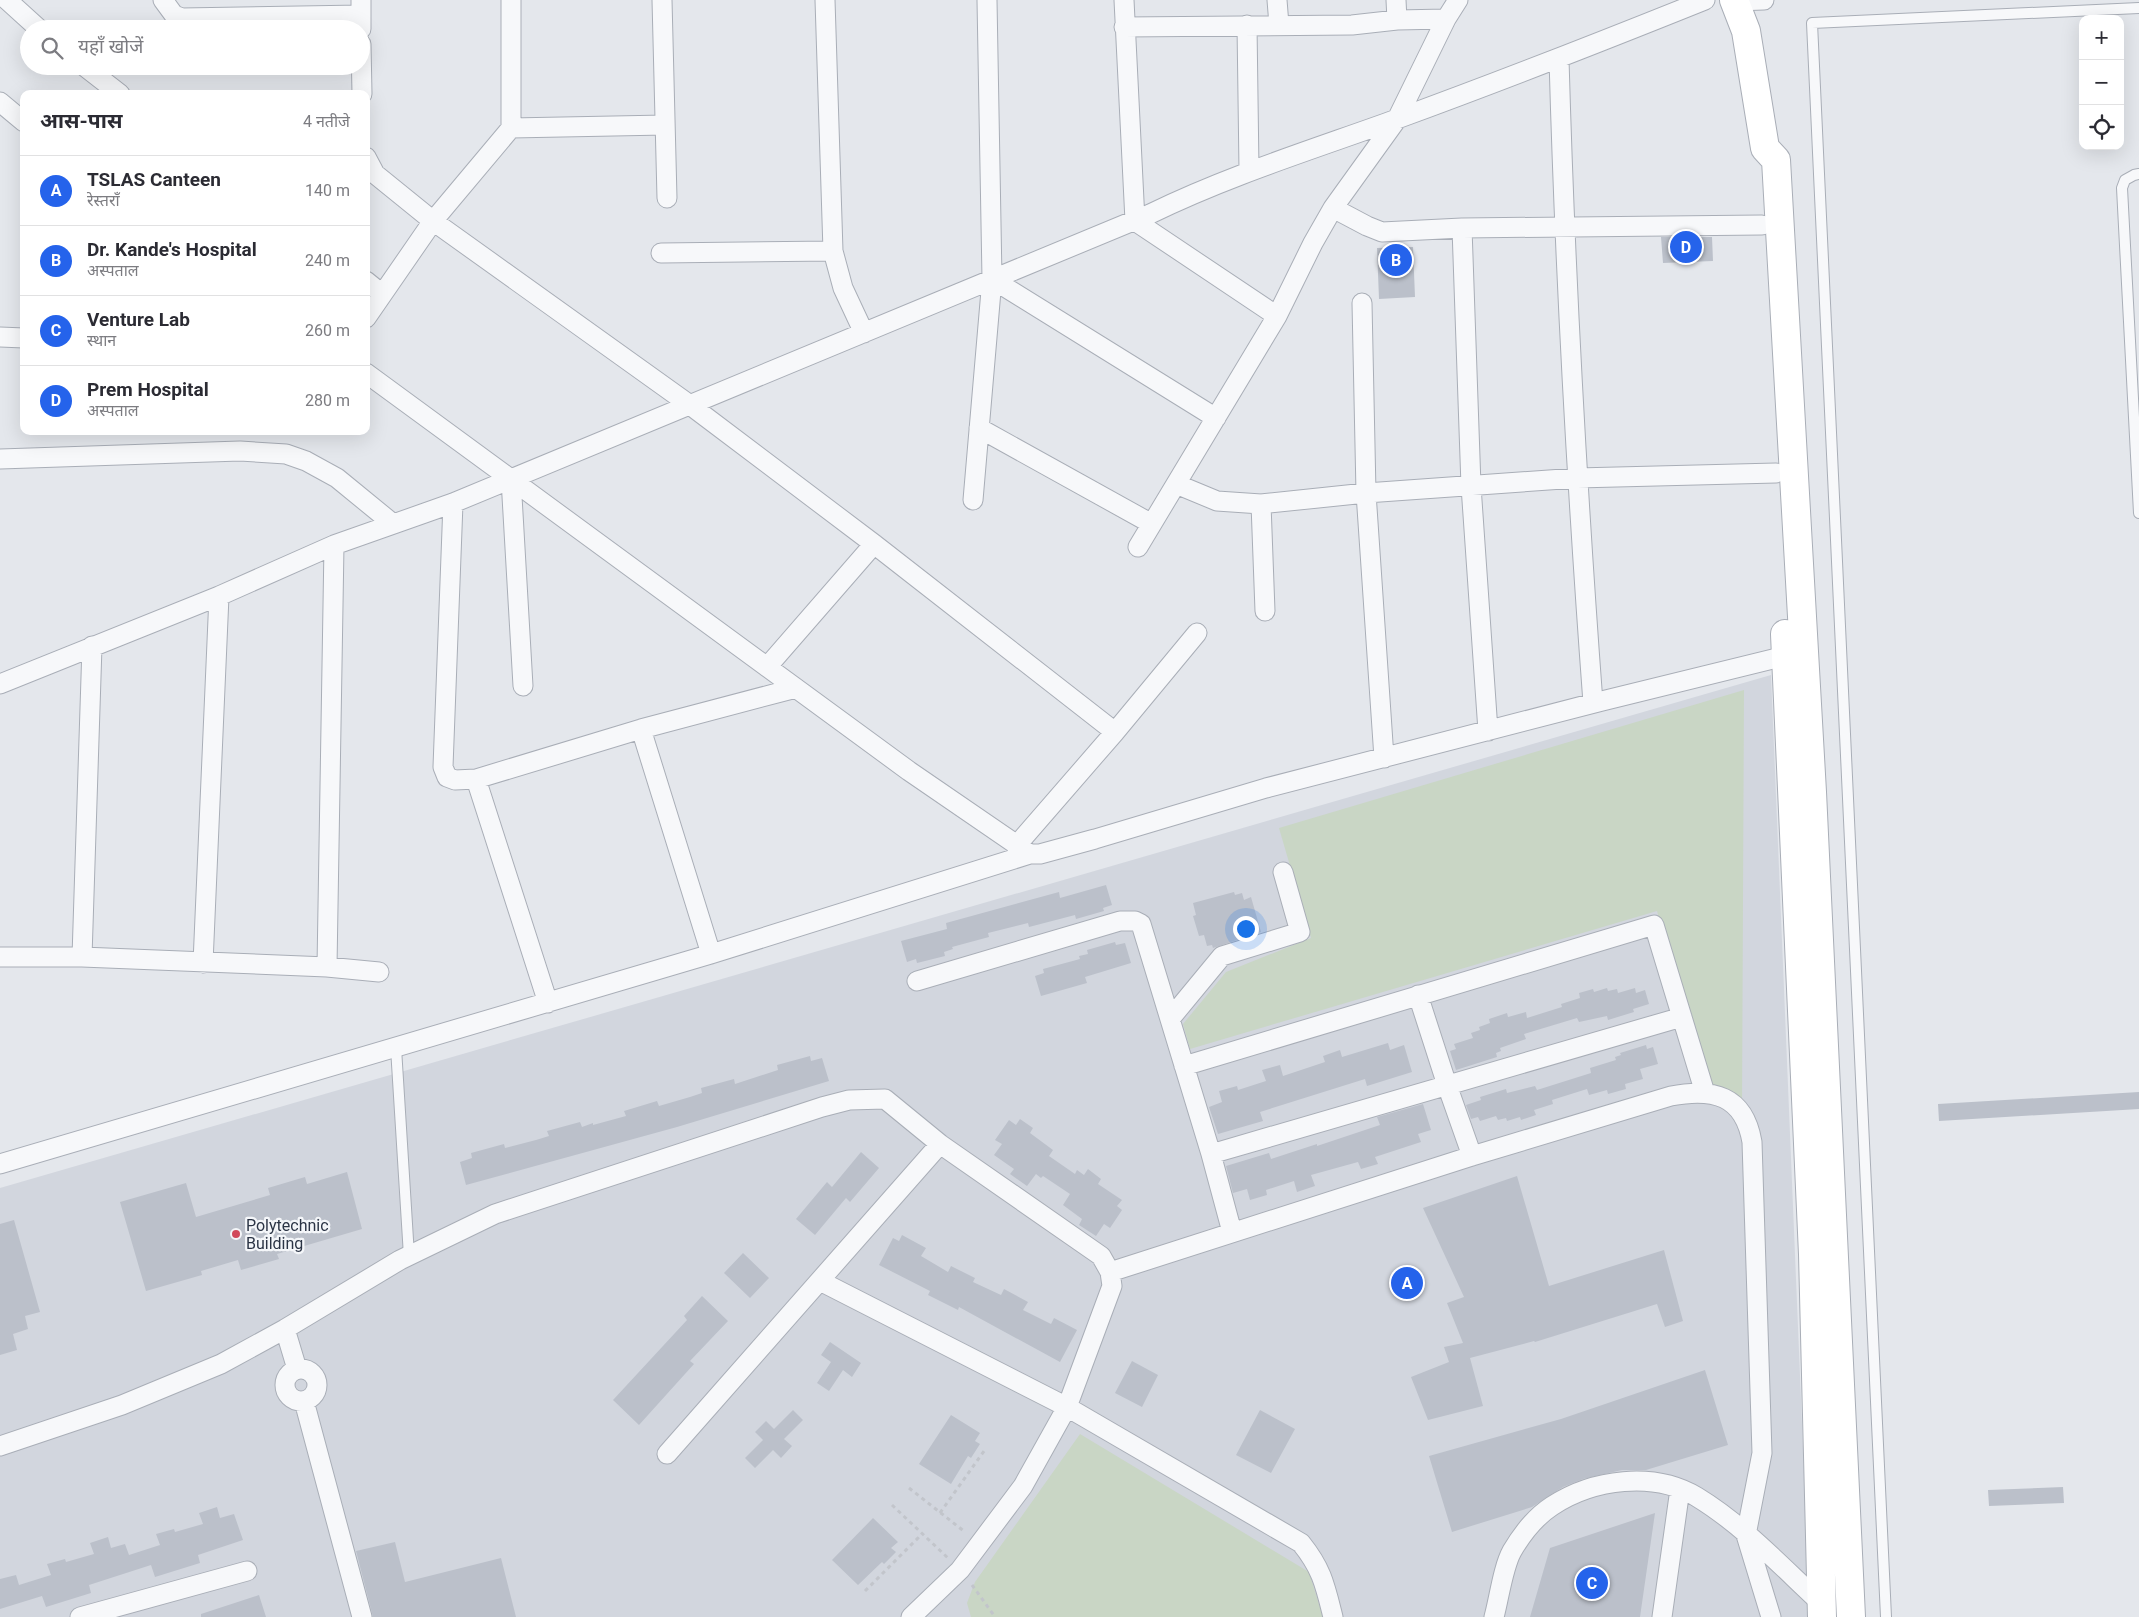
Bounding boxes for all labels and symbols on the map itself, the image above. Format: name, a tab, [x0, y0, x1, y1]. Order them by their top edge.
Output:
pin: D	[1670, 228, 1702, 266]
pin: B	[1380, 241, 1412, 279]
your location	[1233, 916, 1259, 942]
place label: Polytechnic Building	[246, 1216, 329, 1253]
marker: Polytechnic Building	[230, 1228, 242, 1240]
pin: A	[1391, 1264, 1423, 1302]
pin: C	[1576, 1564, 1608, 1602]

